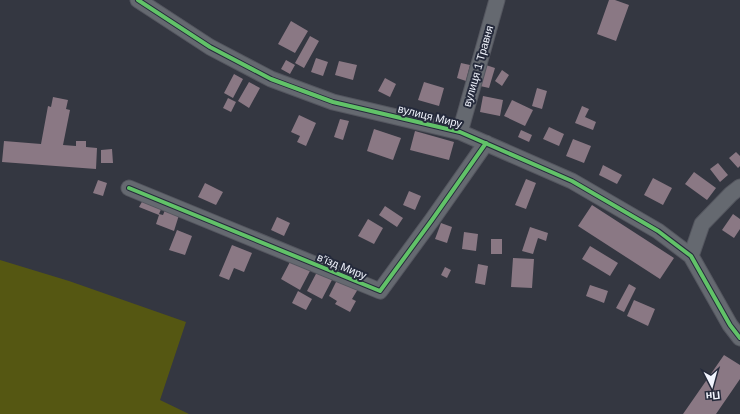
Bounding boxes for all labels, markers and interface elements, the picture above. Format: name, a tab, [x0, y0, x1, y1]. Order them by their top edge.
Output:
street label: вулиця 1 Травня	[461, 24, 495, 108]
street label: вулиця Миру	[397, 102, 464, 130]
street label: в'їзд Миру	[316, 251, 369, 282]
north arrow	[692, 366, 732, 406]
text: Пн	[705, 389, 721, 403]

